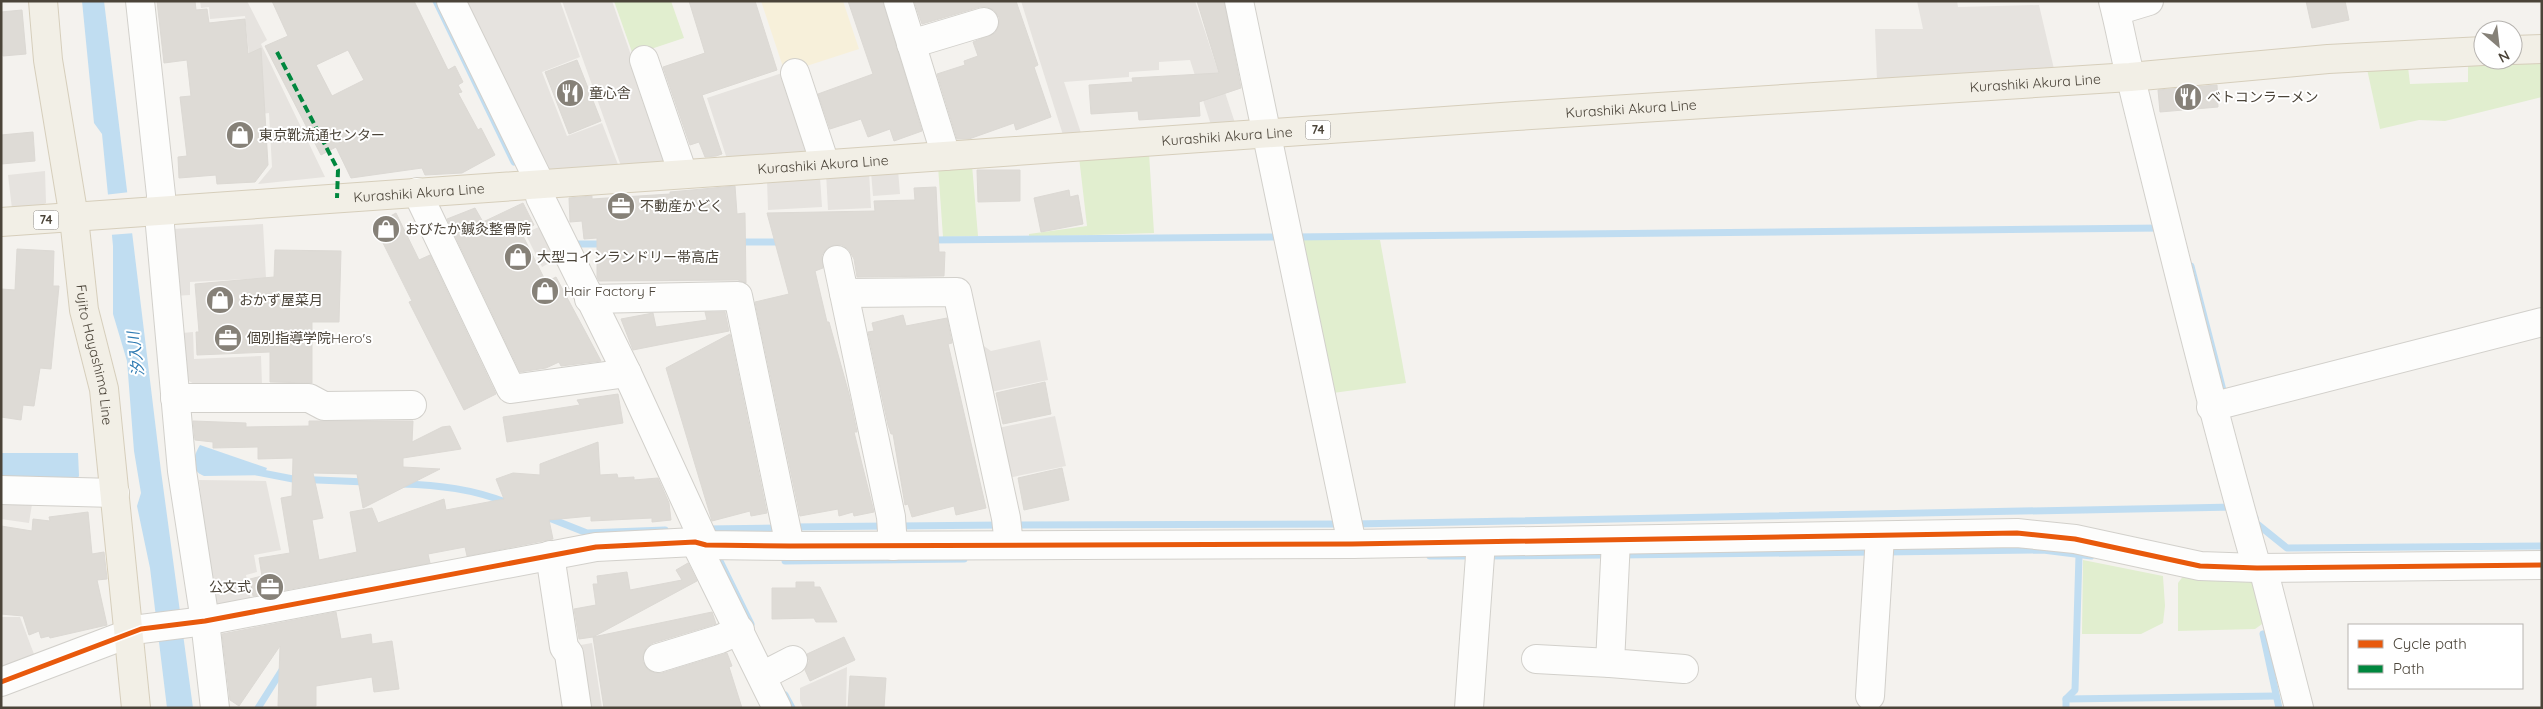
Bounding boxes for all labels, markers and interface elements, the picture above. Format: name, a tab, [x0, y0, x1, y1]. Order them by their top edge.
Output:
north arrow	[2473, 20, 2523, 70]
text: N	[2495, 46, 2513, 67]
street label: Kurashiki Akura Line	[1969, 70, 2101, 96]
restaurant icon: 童心舎	[555, 78, 585, 108]
restaurant icon: ベトコンラーメン	[2173, 82, 2203, 112]
place label: 童心舎	[589, 84, 631, 102]
place label: ベトコンラーメン	[2207, 88, 2318, 106]
street label: Kurashiki Akura Line	[1565, 96, 1697, 122]
shop icon: 東京靴流通センター	[225, 120, 255, 150]
road number: 74	[1306, 120, 1330, 140]
street label: Kurashiki Akura Line	[1161, 123, 1293, 150]
place label: 東京靴流通センター	[259, 126, 385, 144]
street label: Kurashiki Akura Line	[757, 151, 889, 178]
street label: Kurashiki Akura Line	[353, 179, 485, 206]
office icon: 不動産かどく	[606, 191, 636, 221]
place label: 不動産かどく	[640, 197, 724, 215]
road number: 74	[34, 210, 58, 230]
shop icon: おびたか鍼灸整骨院	[371, 214, 401, 244]
place label: おびたか鍼灸整骨院	[405, 220, 531, 238]
shop icon: 大型コインランドリー帯高店	[503, 242, 533, 272]
place label: 大型コインランドリー帯高店	[537, 248, 719, 266]
shop icon: Hair Factory F	[530, 276, 560, 306]
place label: Hair Factory F	[564, 282, 656, 300]
street label: Fujito Hayashima Line	[72, 284, 117, 426]
shop icon: おかず屋菜月	[205, 285, 235, 315]
place label: おかず屋菜月	[239, 291, 323, 309]
office icon: 個別指導学院Hero's	[213, 323, 243, 353]
water label: 汐入川	[123, 329, 148, 378]
place label: 個別指導学院Hero's	[247, 329, 372, 347]
office icon: 公文式	[255, 572, 285, 602]
place label: 公文式	[209, 578, 251, 596]
legend	[2348, 624, 2523, 689]
text: Cycle path	[2393, 634, 2467, 653]
text: Path	[2393, 659, 2425, 678]

